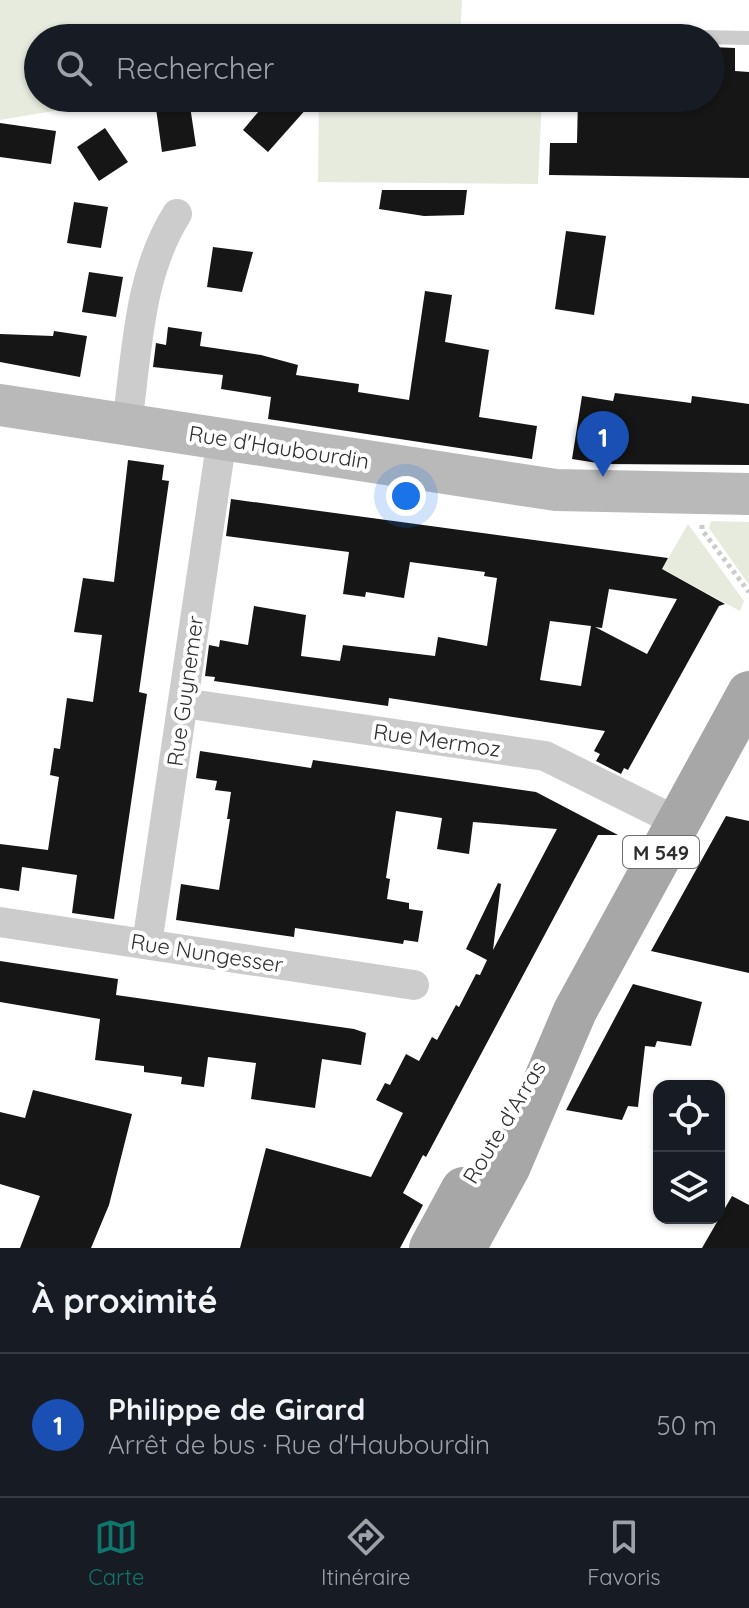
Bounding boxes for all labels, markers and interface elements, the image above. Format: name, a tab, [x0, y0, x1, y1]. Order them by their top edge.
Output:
search box	[24, 24, 725, 112]
icon: search	[52, 46, 96, 90]
text: Rechercher	[116, 49, 274, 87]
pin: 1	[577, 411, 629, 477]
street label: Rue d'Haubourdin	[187, 419, 371, 475]
your location	[386, 476, 426, 516]
street label: Rue Guynemer	[161, 613, 210, 768]
street label: Rue Mermoz	[372, 717, 502, 763]
road number: M 549	[623, 836, 699, 868]
street label: Rue Nungesser	[129, 927, 286, 979]
street label: Route d'Arras	[456, 1055, 552, 1189]
map controls	[653, 1080, 725, 1224]
button: locate	[653, 1080, 725, 1152]
button: layers	[653, 1152, 725, 1224]
text: À proximité	[32, 1279, 218, 1322]
text: Philippe de Girard	[108, 1390, 365, 1428]
text: 1	[53, 1409, 63, 1442]
text: 50 m	[657, 1409, 717, 1442]
text: Arrêt de bus · Rue d'Haubourdin	[108, 1428, 490, 1461]
tab: Carte	[88, 1515, 144, 1591]
tab: Itinéraire	[321, 1515, 411, 1591]
tab: Favoris	[587, 1515, 661, 1591]

